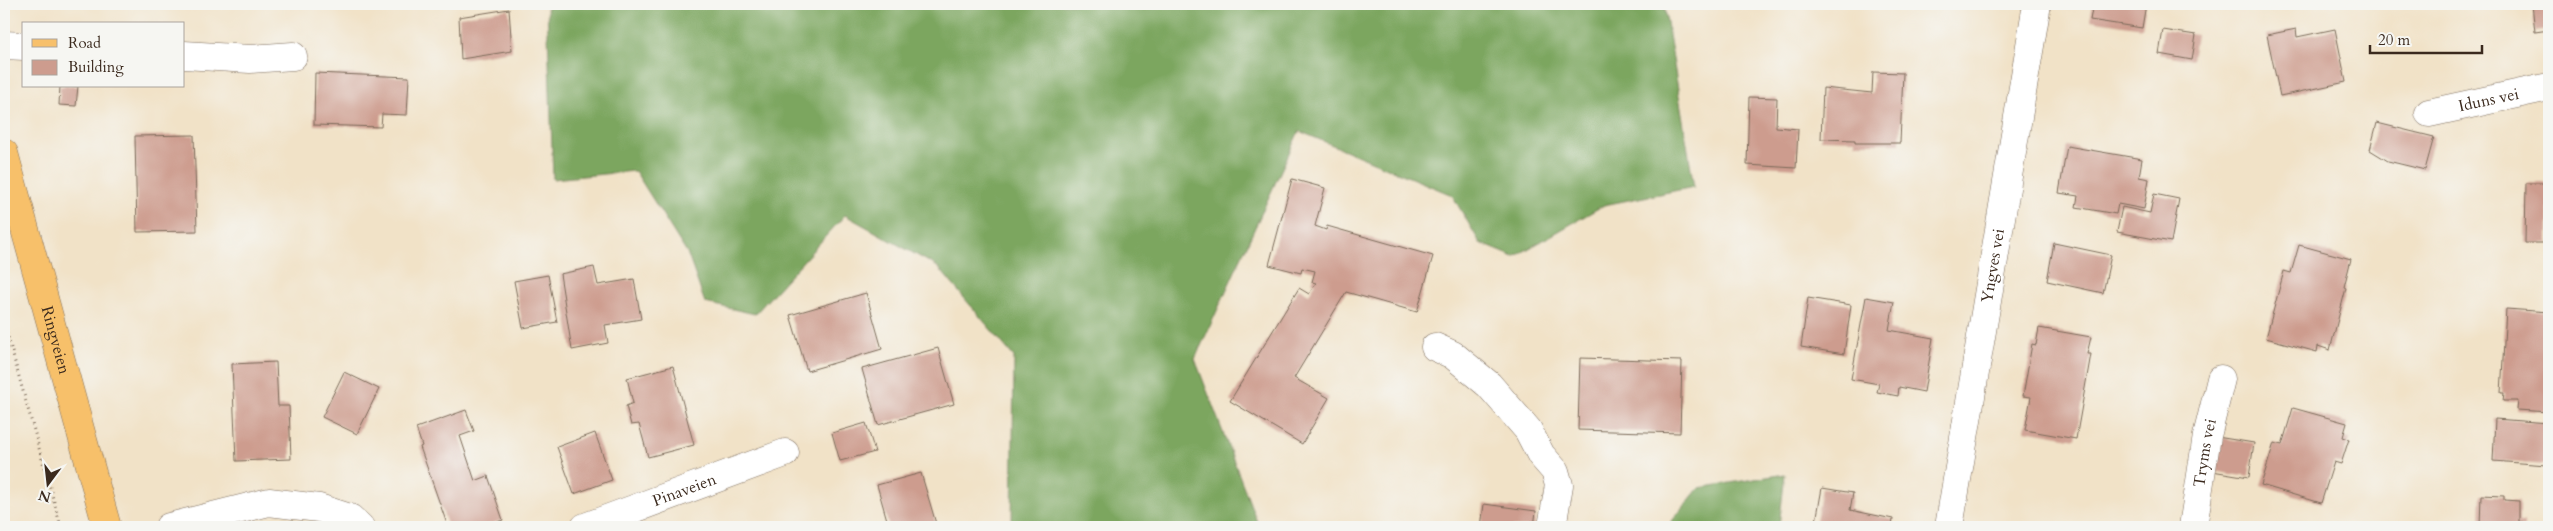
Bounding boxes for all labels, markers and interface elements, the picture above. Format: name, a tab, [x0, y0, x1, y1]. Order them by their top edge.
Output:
legend	[22, 22, 185, 88]
scale bar	[2370, 22, 2483, 54]
text: 20 m	[2378, 30, 2410, 50]
text: Road	[68, 33, 101, 53]
text: Building	[68, 57, 124, 77]
street label: Iduns vei	[2456, 83, 2521, 117]
street label: Yngves vei	[1976, 226, 2010, 304]
street label: Ringveien	[36, 303, 75, 377]
street label: Tryms vei	[2188, 416, 2222, 489]
north arrow	[22, 458, 72, 508]
street label: Pinaveien	[650, 468, 719, 512]
text: N	[36, 485, 53, 507]

